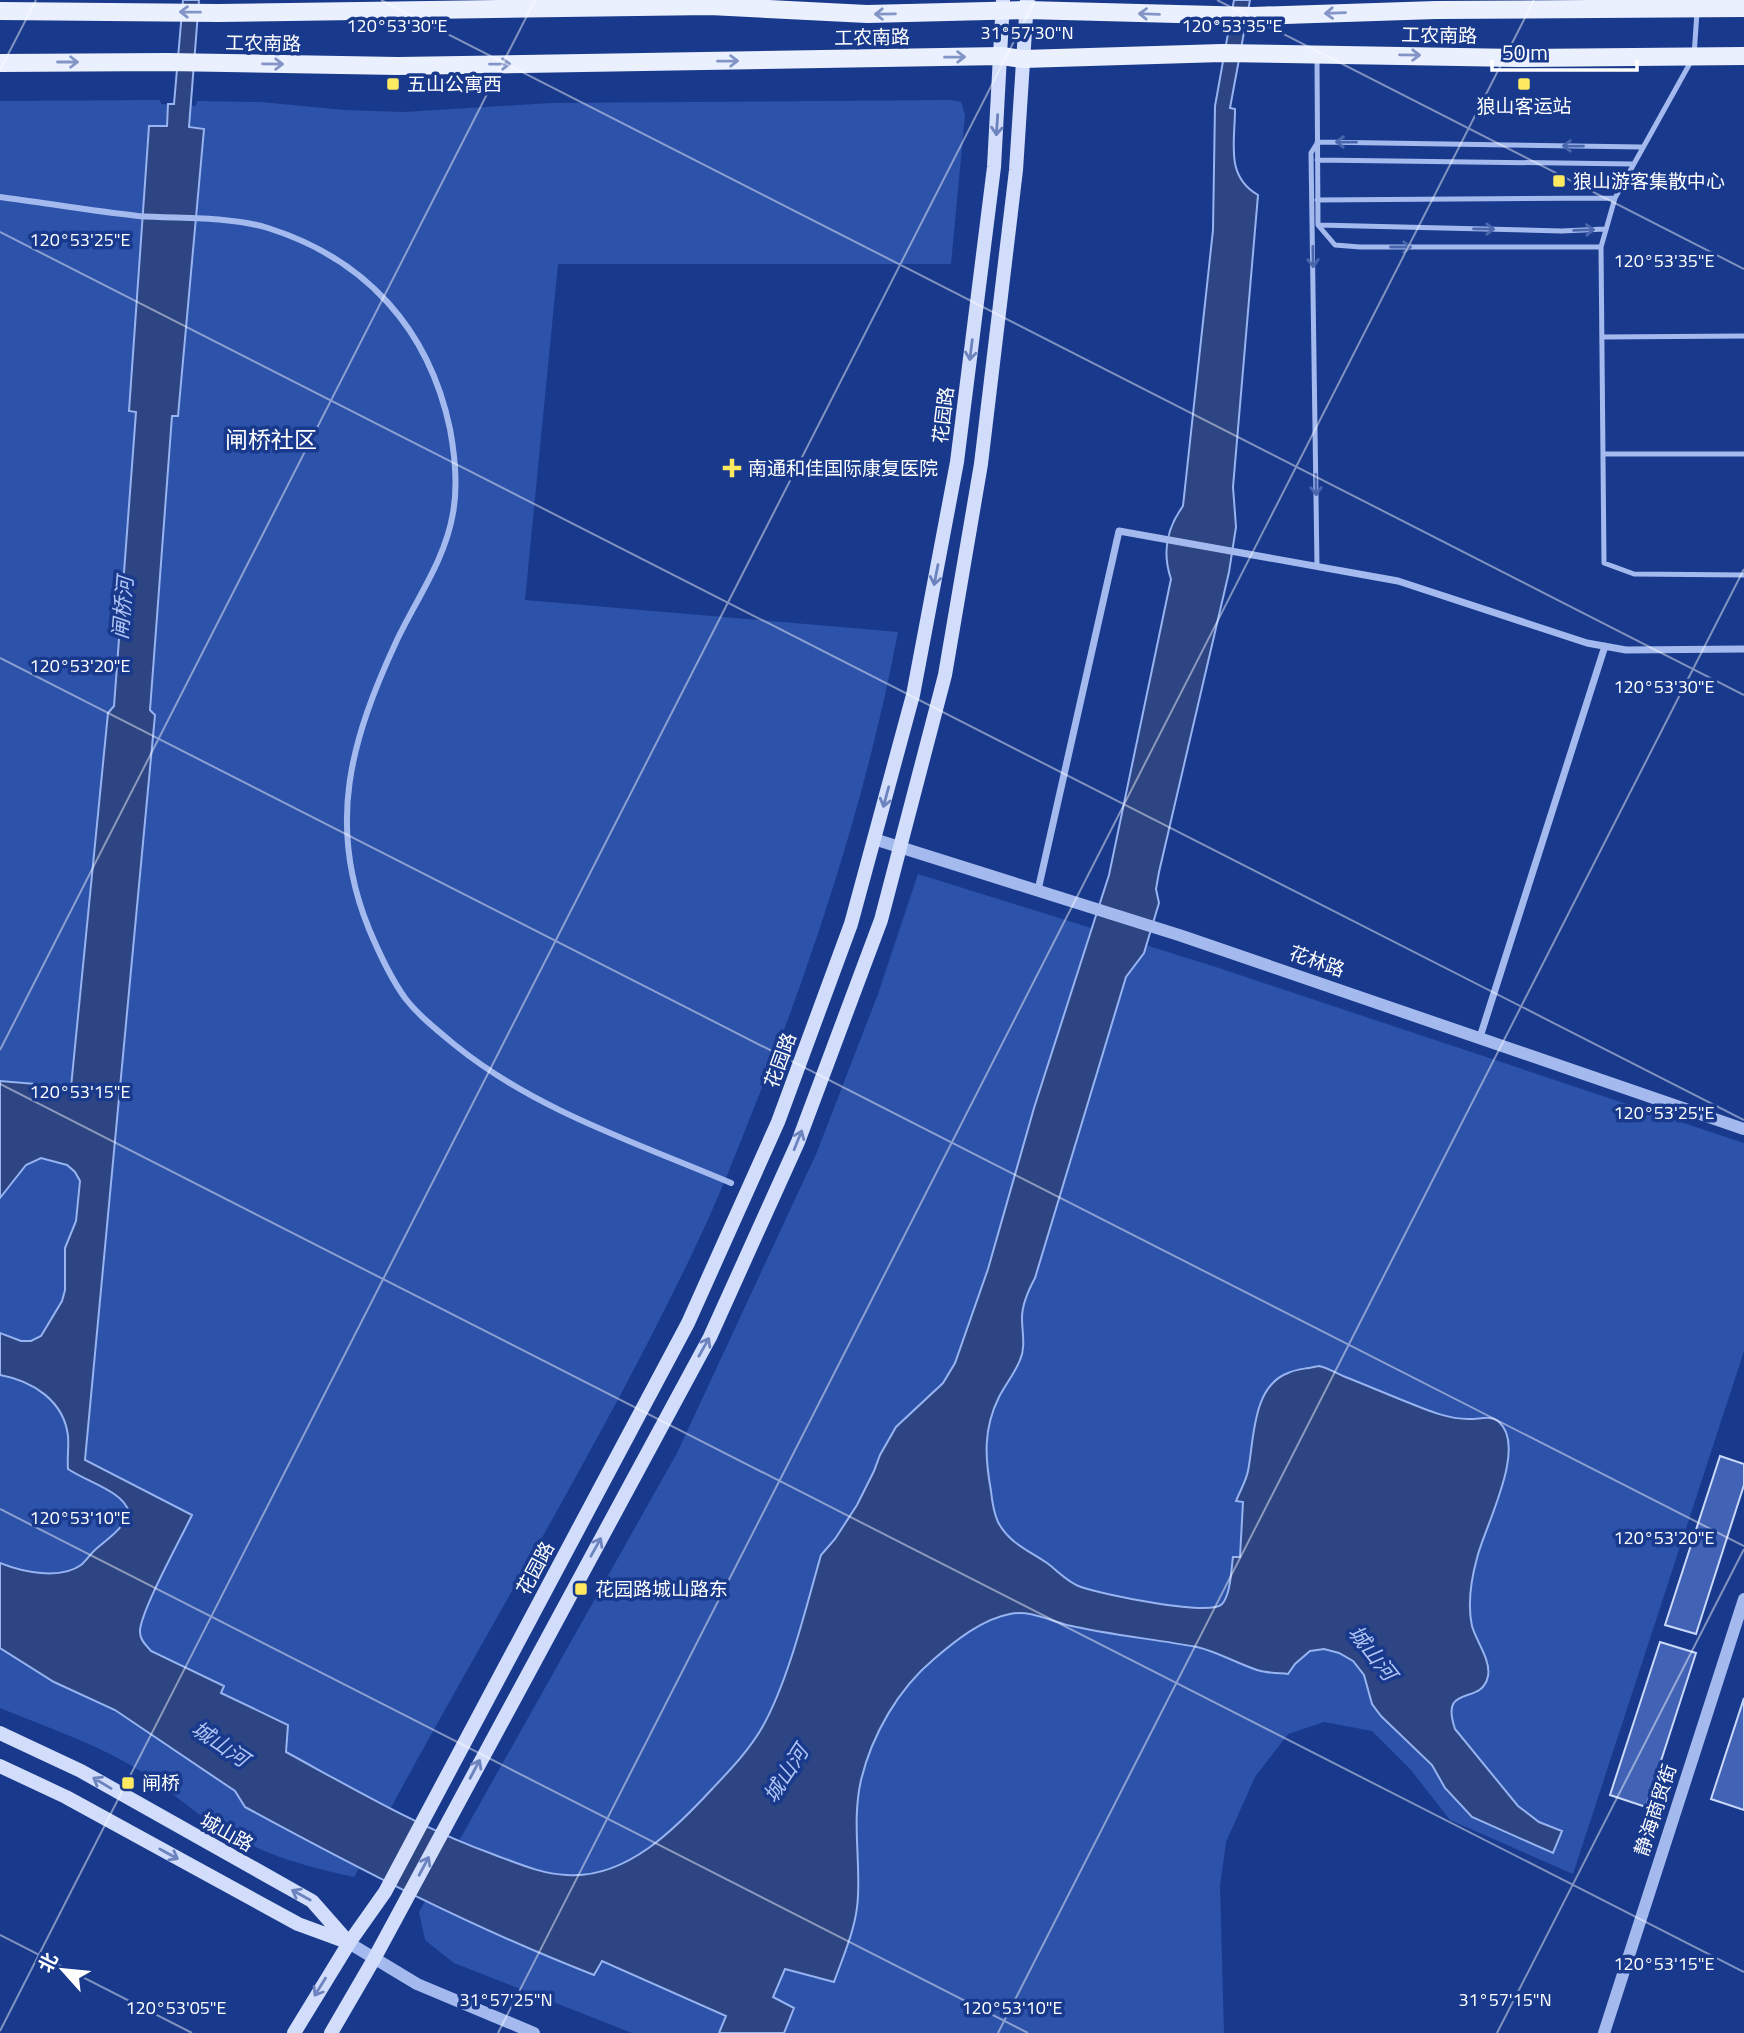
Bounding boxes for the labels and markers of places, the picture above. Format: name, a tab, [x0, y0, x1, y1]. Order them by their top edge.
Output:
place label: 五山公寓西	[407, 69, 502, 98]
marker: 五山公寓西	[385, 76, 401, 92]
marker: 狼山客运站	[1516, 76, 1532, 92]
place label: 狼山客运站	[1476, 91, 1572, 120]
place label: 狼山游客集散中心	[1573, 166, 1725, 195]
marker: 狼山游客集散中心	[1551, 173, 1567, 189]
place label: 南通和佳国际康复医院	[748, 453, 938, 482]
marker: 南通和佳国际康复医院	[722, 458, 742, 478]
place label: 花园路城山路东	[595, 1574, 728, 1603]
marker: 花园路城山路东	[573, 1581, 589, 1597]
place label: 闸桥	[142, 1768, 180, 1797]
marker: 闸桥	[120, 1775, 136, 1791]

